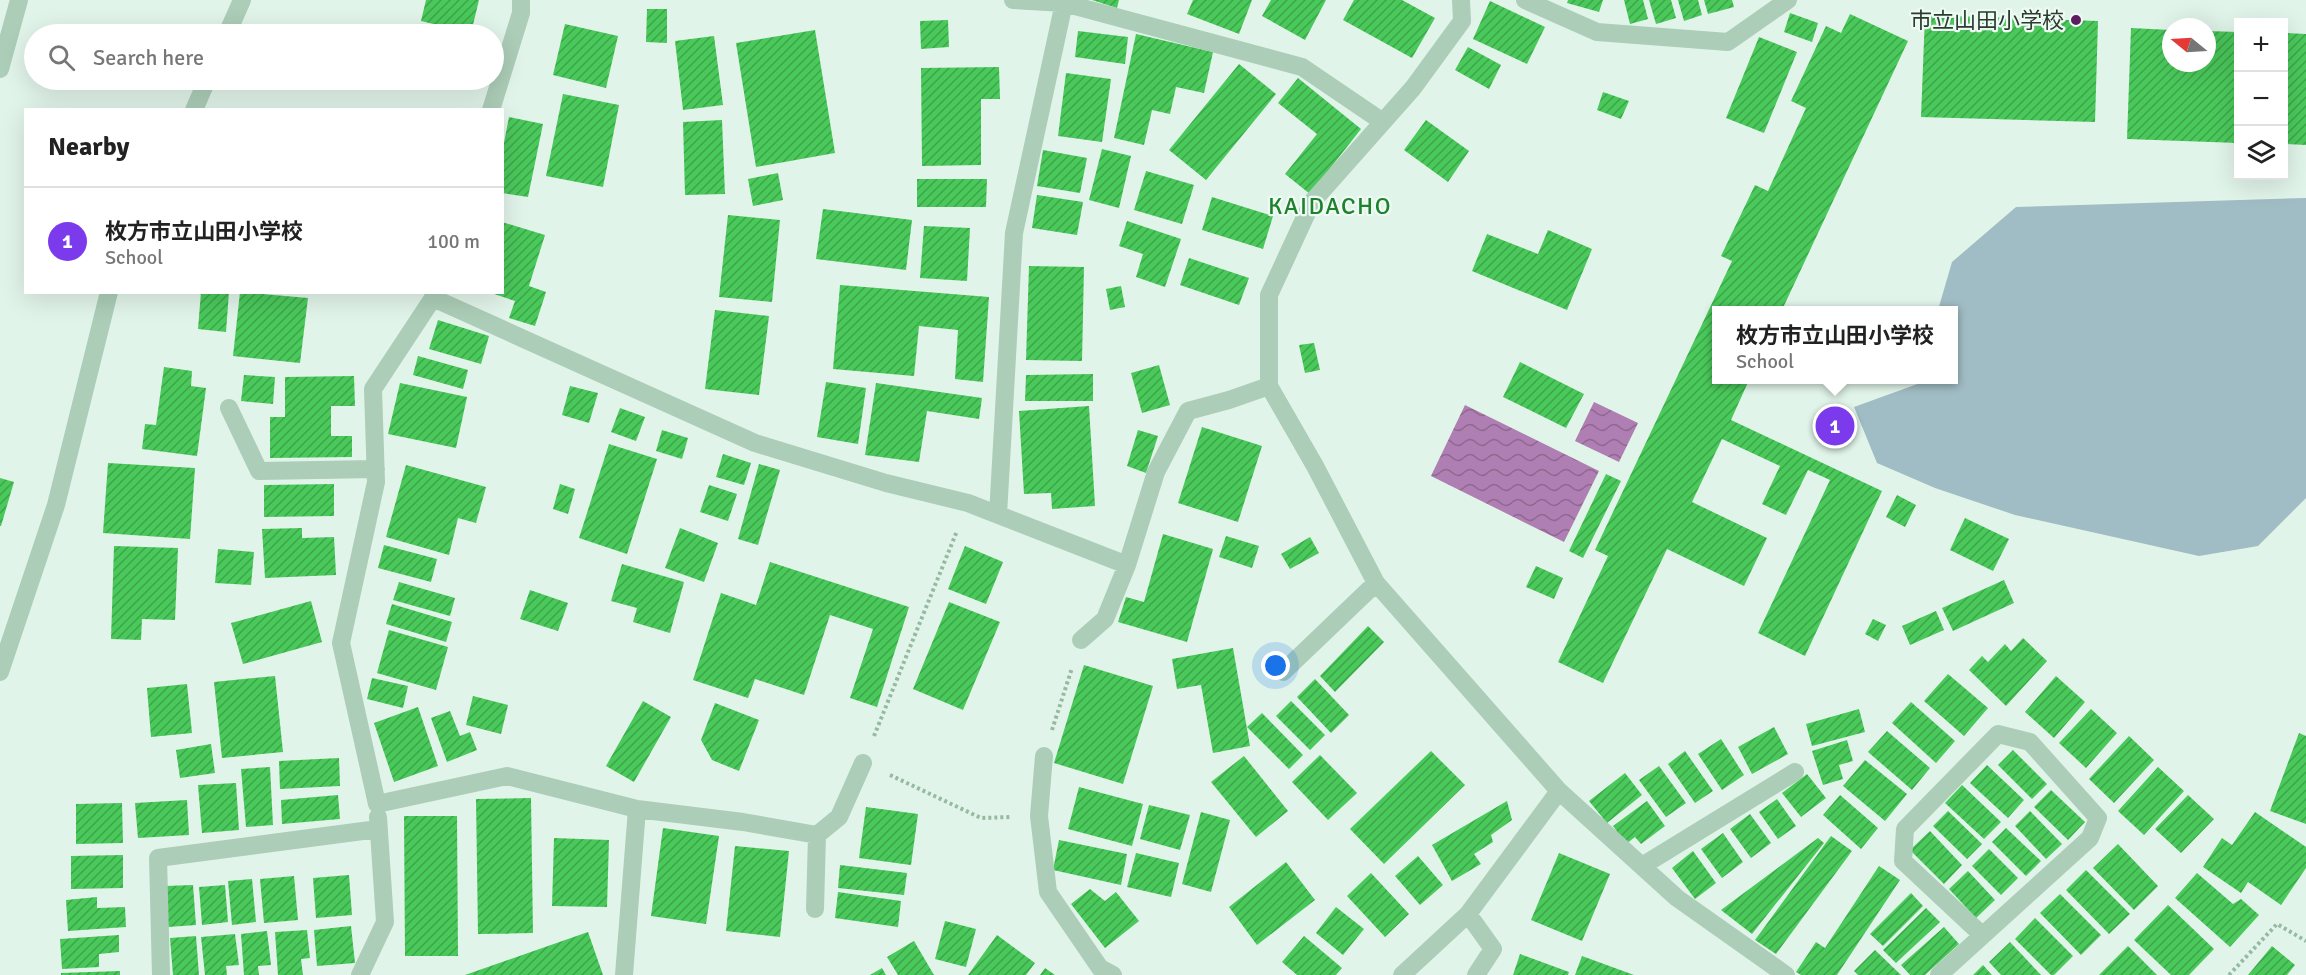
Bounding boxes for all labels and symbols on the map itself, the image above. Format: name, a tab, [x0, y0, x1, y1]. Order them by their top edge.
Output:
place label: 市立山田小学校	[1910, 7, 2064, 34]
marker: 市立山田小学校	[2069, 13, 2083, 27]
north arrow	[2162, 18, 2216, 72]
district label: KAIDACHO	[1268, 191, 1392, 221]
pin: 1	[1816, 404, 1854, 448]
your location	[1261, 651, 1290, 680]

